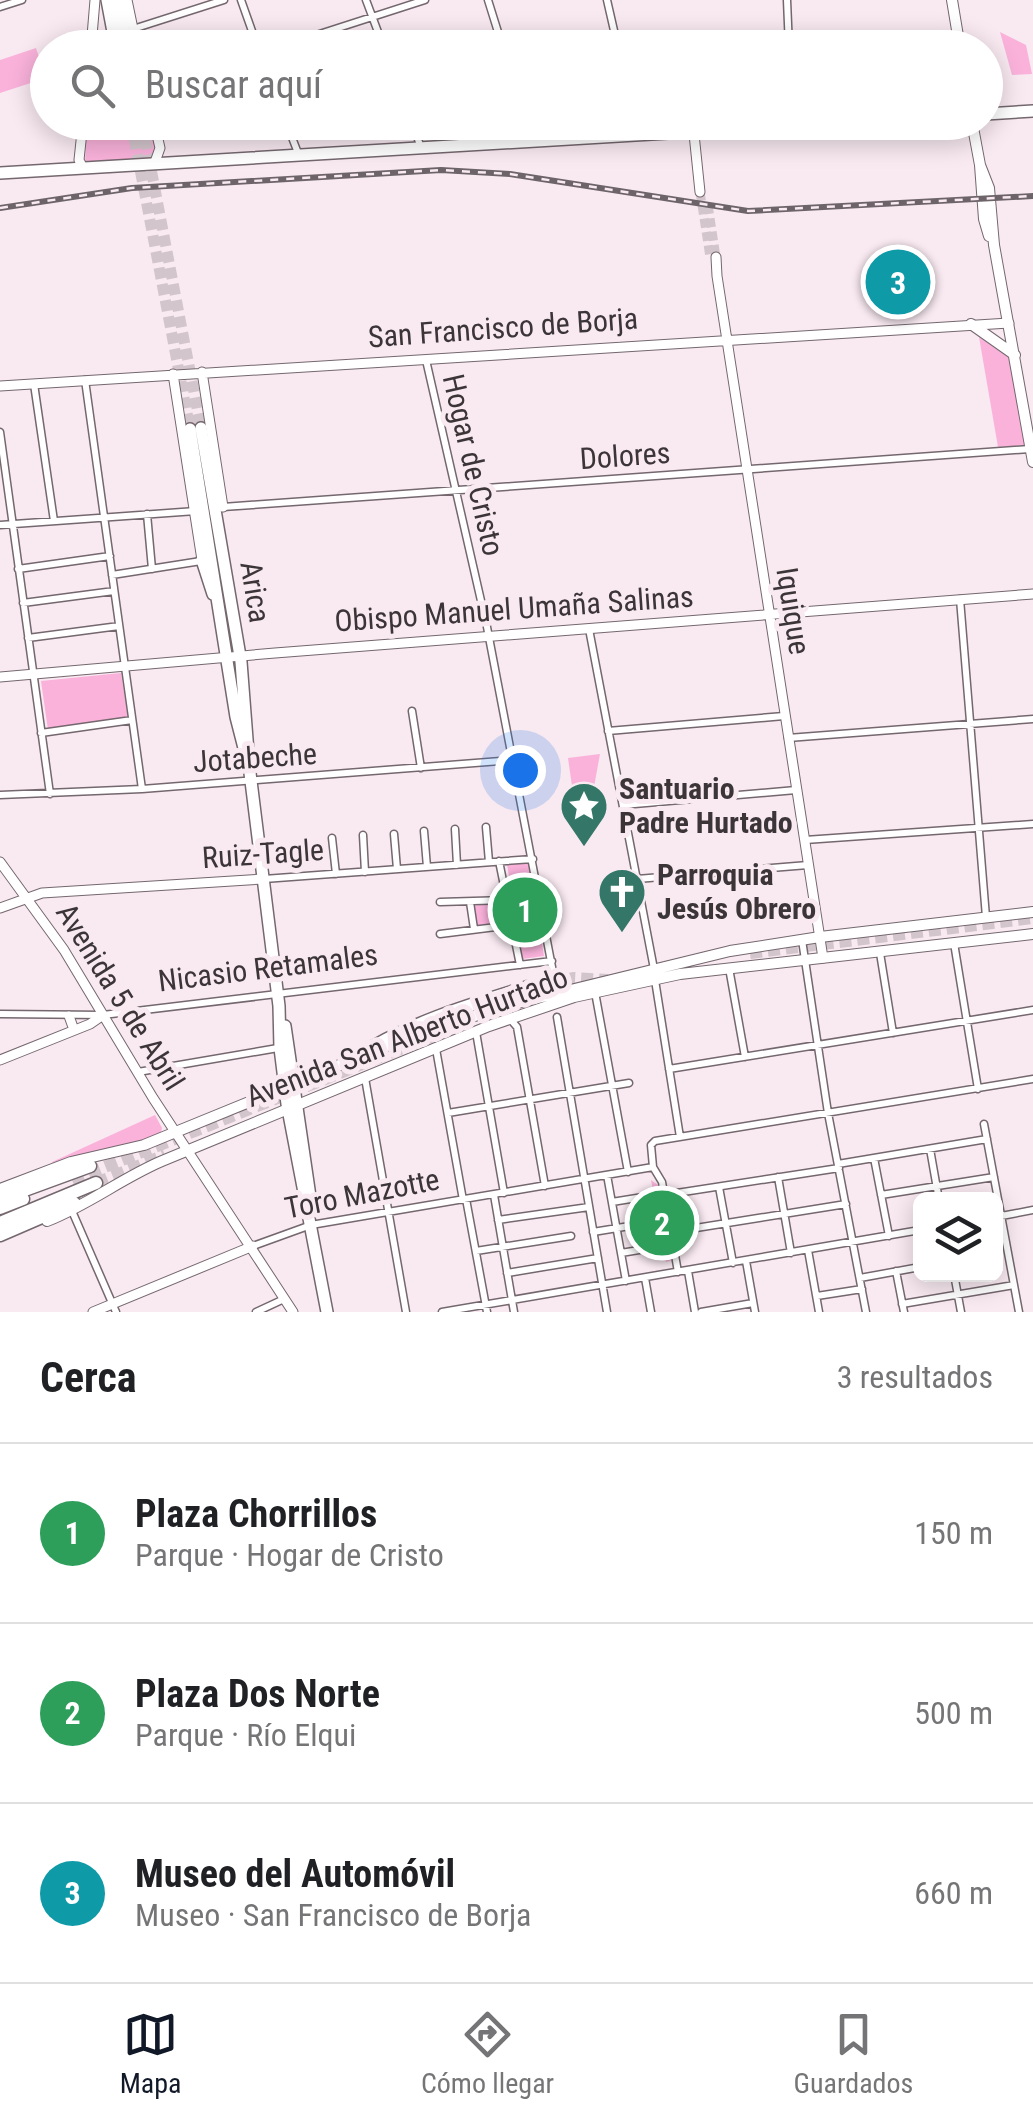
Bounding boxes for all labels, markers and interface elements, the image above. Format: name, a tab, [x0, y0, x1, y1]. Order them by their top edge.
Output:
search box	[30, 30, 1003, 140]
icon: search	[65, 58, 120, 113]
text: Buscar aquí	[145, 63, 322, 107]
pin: 3	[866, 244, 930, 320]
street label: San Francisco de Borja	[367, 301, 639, 354]
street label: Hogar de Cristo	[436, 371, 511, 559]
street label: Dolores	[578, 435, 671, 476]
street label: Arica	[233, 559, 278, 625]
street label: Iquique	[769, 565, 818, 657]
street label: Obispo Manuel Umaña Salinas	[333, 578, 695, 639]
street label: Jotabeche	[192, 736, 318, 779]
your location	[495, 745, 546, 796]
place label: Santuario Padre Hurtado	[619, 771, 793, 840]
place icon: Santuario Padre Hurtado	[558, 780, 610, 848]
street label: Ruiz-Tagle	[201, 832, 325, 875]
place label: Parroquia Jesús Obrero	[657, 857, 816, 926]
church icon: Parroquia Jesús Obrero	[596, 866, 648, 934]
pin: 1	[492, 872, 558, 948]
street label: Avenida 5 de Abril	[49, 897, 192, 1096]
street label: Nicasio Retamales	[156, 937, 380, 998]
street label: Avenida San Alberto Hurtado	[241, 959, 573, 1114]
street label: Toro Mazotte	[282, 1161, 442, 1226]
pin: 2	[630, 1186, 694, 1260]
map controls	[913, 1192, 1003, 1282]
button: layers	[913, 1192, 1003, 1282]
text: Cerca	[40, 1353, 137, 1402]
text: 3 resultados	[837, 1358, 993, 1396]
text: Plaza Chorrillos	[135, 1492, 377, 1536]
text: 1	[64, 1514, 81, 1552]
text: 150 m	[914, 1514, 993, 1552]
text: Parque · Hogar de Cristo	[135, 1536, 444, 1574]
text: Plaza Dos Norte	[135, 1672, 380, 1716]
text: 2	[64, 1694, 81, 1732]
text: 500 m	[914, 1694, 993, 1732]
text: Parque · Río Elqui	[135, 1716, 356, 1754]
text: Museo del Automóvil	[135, 1852, 455, 1896]
text: 3	[64, 1874, 81, 1912]
text: 660 m	[914, 1874, 993, 1912]
text: Museo · San Francisco de Borja	[135, 1896, 531, 1934]
tab: Mapa	[120, 2007, 181, 2100]
tab: Cómo llegar	[421, 2007, 554, 2100]
tab: Guardados	[793, 2007, 913, 2100]

